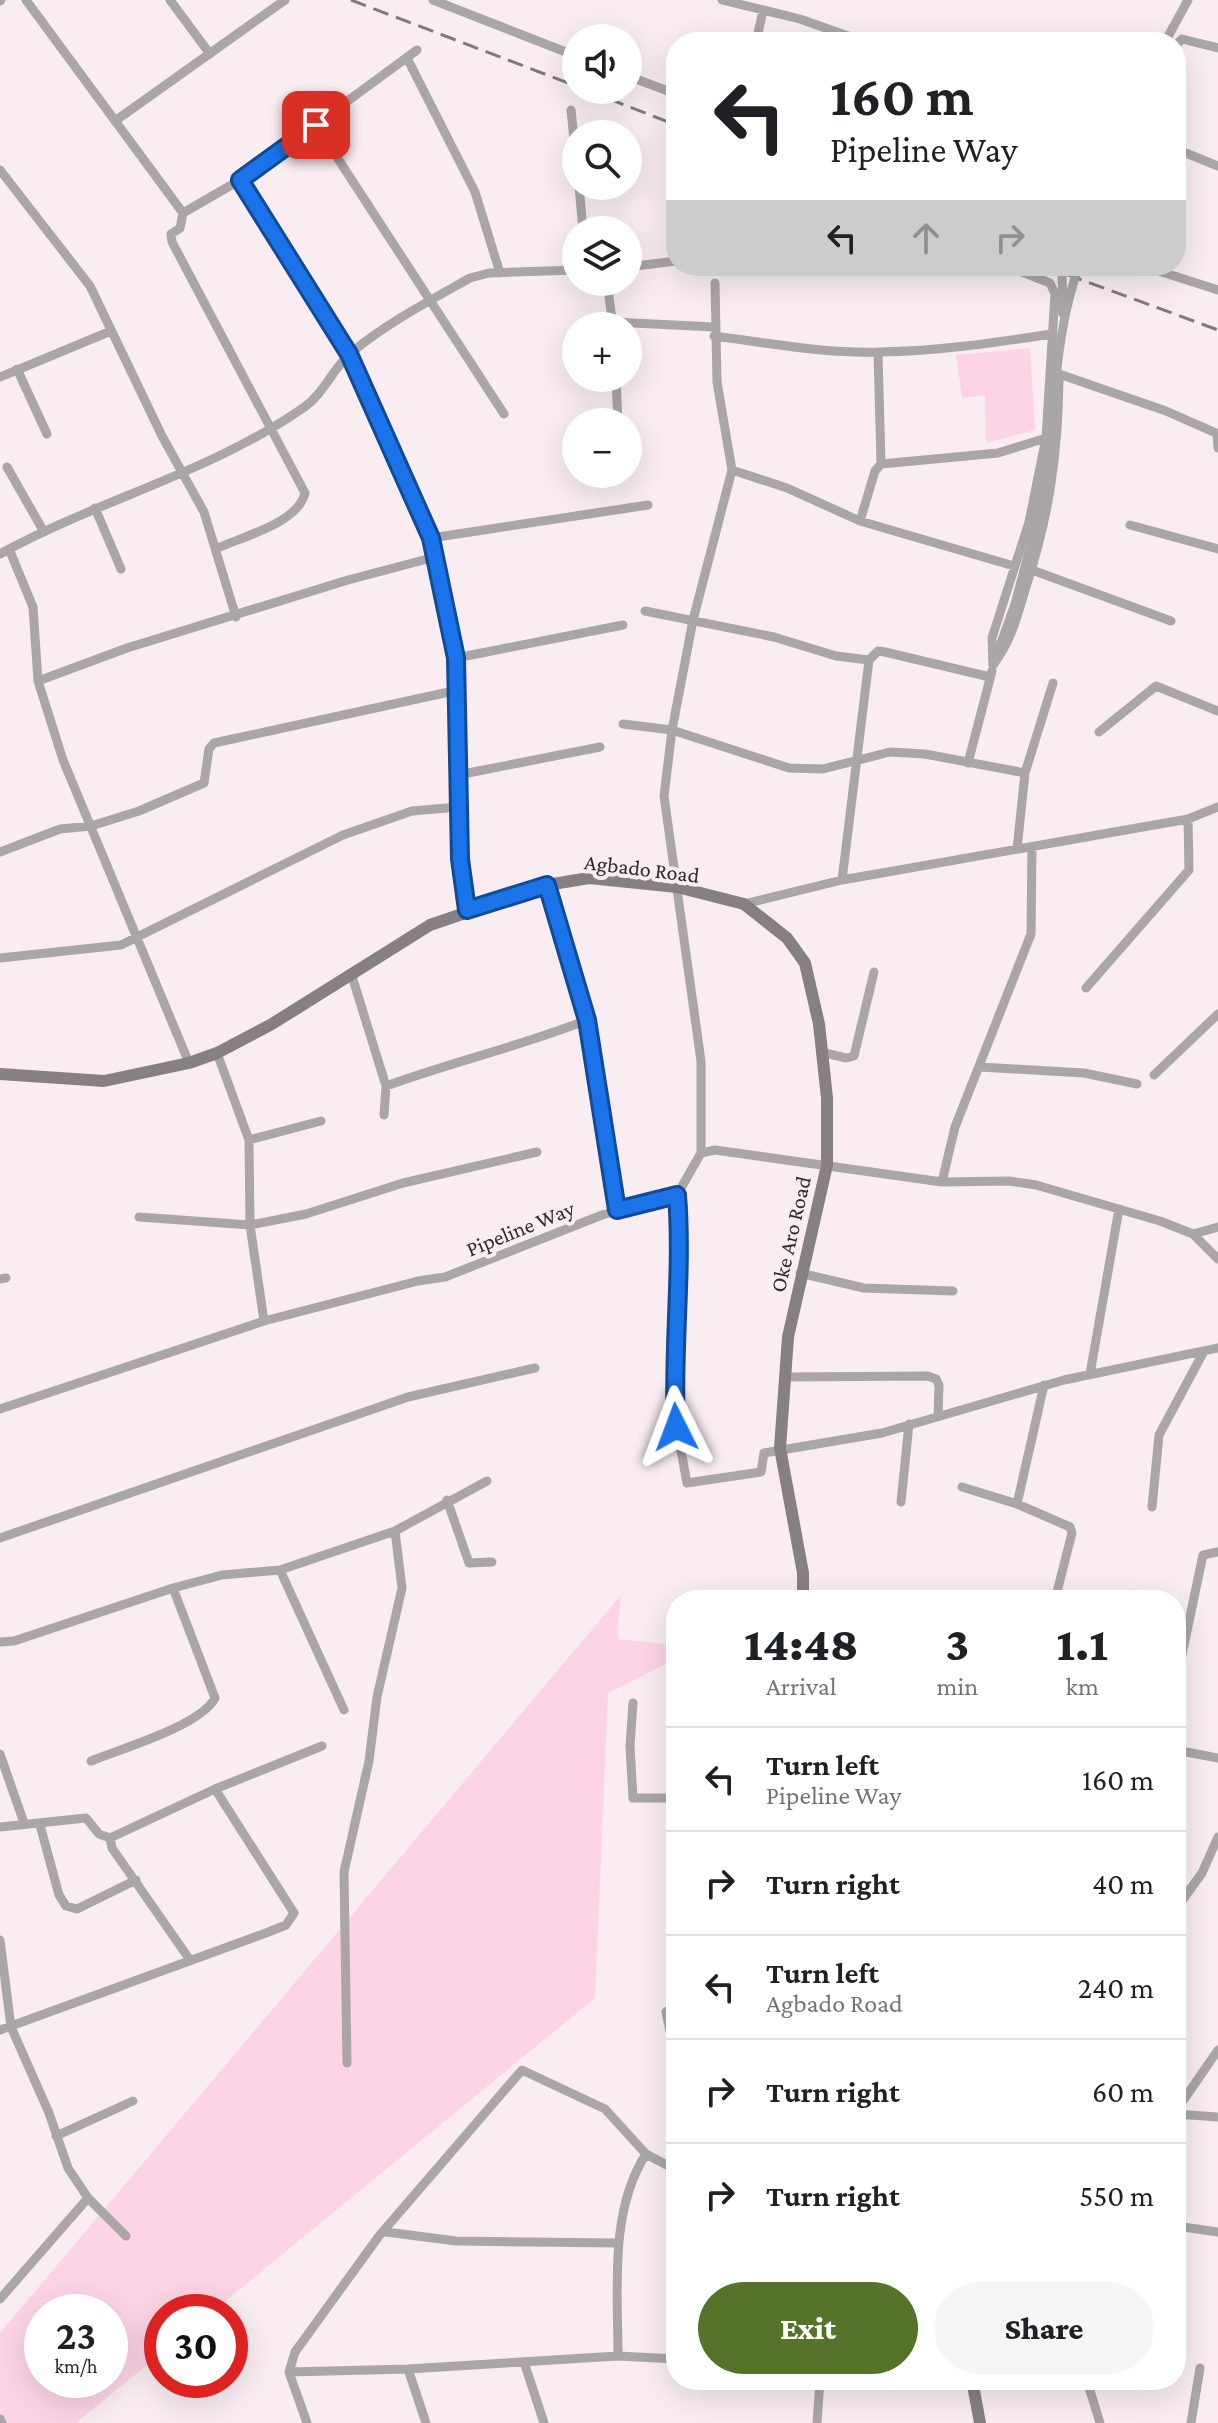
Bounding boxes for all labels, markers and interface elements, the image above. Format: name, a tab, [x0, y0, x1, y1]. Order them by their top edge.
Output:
map controls	[562, 24, 642, 488]
button: sound	[562, 24, 642, 104]
icon: left	[698, 64, 802, 168]
text: 160 m	[830, 65, 974, 127]
pin	[282, 91, 350, 159]
icon: arrive	[294, 103, 338, 147]
button: search	[562, 120, 642, 200]
text: Pipeline Way	[830, 130, 1018, 170]
button: layers	[562, 216, 642, 296]
icon: left	[820, 216, 864, 260]
icon: ahead	[904, 216, 948, 260]
icon: right	[988, 216, 1032, 260]
button: +	[562, 312, 642, 392]
button: −	[562, 408, 642, 488]
street label: Agbado Road	[583, 849, 701, 888]
street label: Oke Aro Road	[765, 1173, 816, 1295]
street label: Pipeline Way	[462, 1195, 579, 1262]
position arrow	[634, 1385, 718, 1469]
text: 14:48	[744, 1617, 859, 1670]
text: 3	[946, 1617, 969, 1670]
text: 1.1	[1056, 1617, 1108, 1670]
text: Arrival	[766, 1672, 837, 1701]
text: min	[937, 1672, 978, 1701]
text: km	[1065, 1672, 1099, 1701]
text: Turn left	[766, 1748, 879, 1781]
icon: left	[698, 1757, 742, 1801]
text: 160 m	[1082, 1763, 1154, 1796]
text: Pipeline Way	[766, 1781, 901, 1810]
icon: right	[698, 1861, 742, 1905]
text: Turn right	[766, 1867, 900, 1900]
text: 40 m	[1092, 1867, 1154, 1900]
text: Turn left	[766, 1956, 879, 1989]
icon: left	[698, 1965, 742, 2009]
text: 240 m	[1078, 1971, 1154, 2004]
text: Agbado Road	[766, 1989, 903, 2018]
icon: right	[698, 2069, 742, 2113]
text: Turn right	[766, 2075, 900, 2108]
text: 60 m	[1092, 2075, 1154, 2108]
icon: right	[698, 2173, 742, 2217]
text: Turn right	[766, 2179, 900, 2212]
text: 550 m	[1079, 2179, 1154, 2212]
button: Exit	[698, 2282, 918, 2374]
button: Share	[934, 2282, 1154, 2374]
speed limit sign: 30	[144, 2294, 248, 2398]
text: 23	[56, 2313, 96, 2358]
text: km/h	[54, 2355, 98, 2377]

